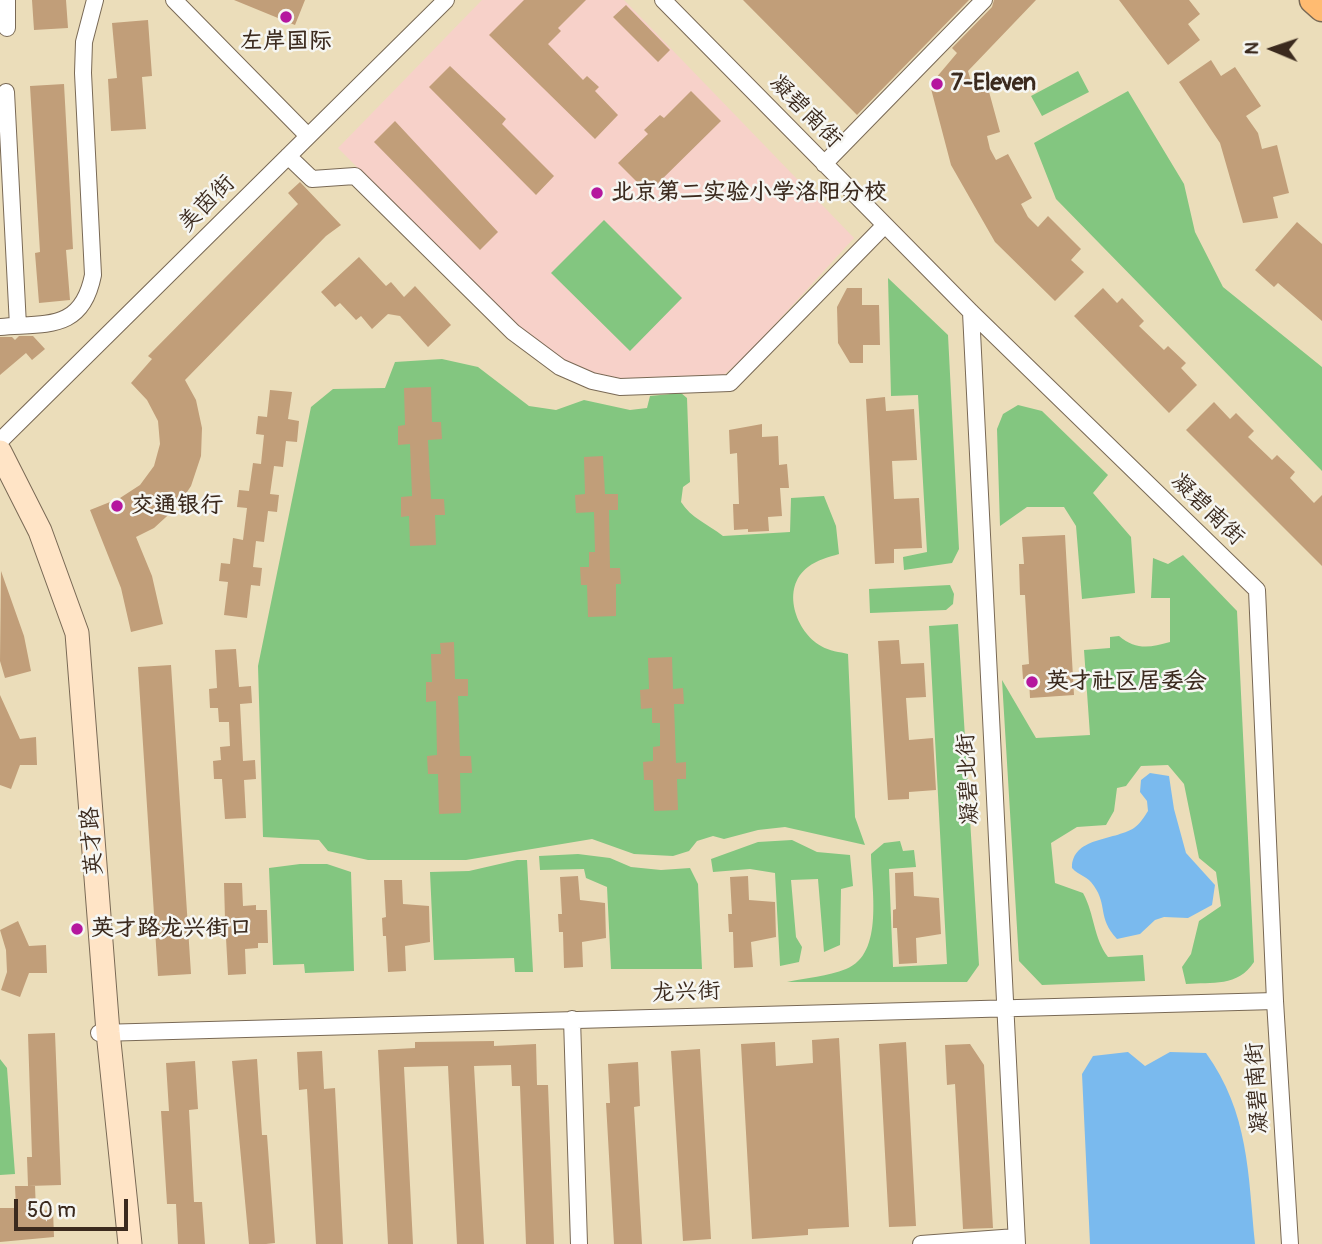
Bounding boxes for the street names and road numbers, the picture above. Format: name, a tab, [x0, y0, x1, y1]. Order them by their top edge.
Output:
street label: 凝碧南街	[763, 70, 847, 154]
street label: 美茵街	[173, 170, 241, 238]
street label: 凝碧南街	[1164, 468, 1250, 552]
street label: 凝碧北街	[953, 732, 985, 826]
street label: 英才路	[77, 806, 109, 876]
street label: 龙兴街	[651, 978, 721, 1008]
street label: 凝碧南街	[1241, 1041, 1275, 1135]

